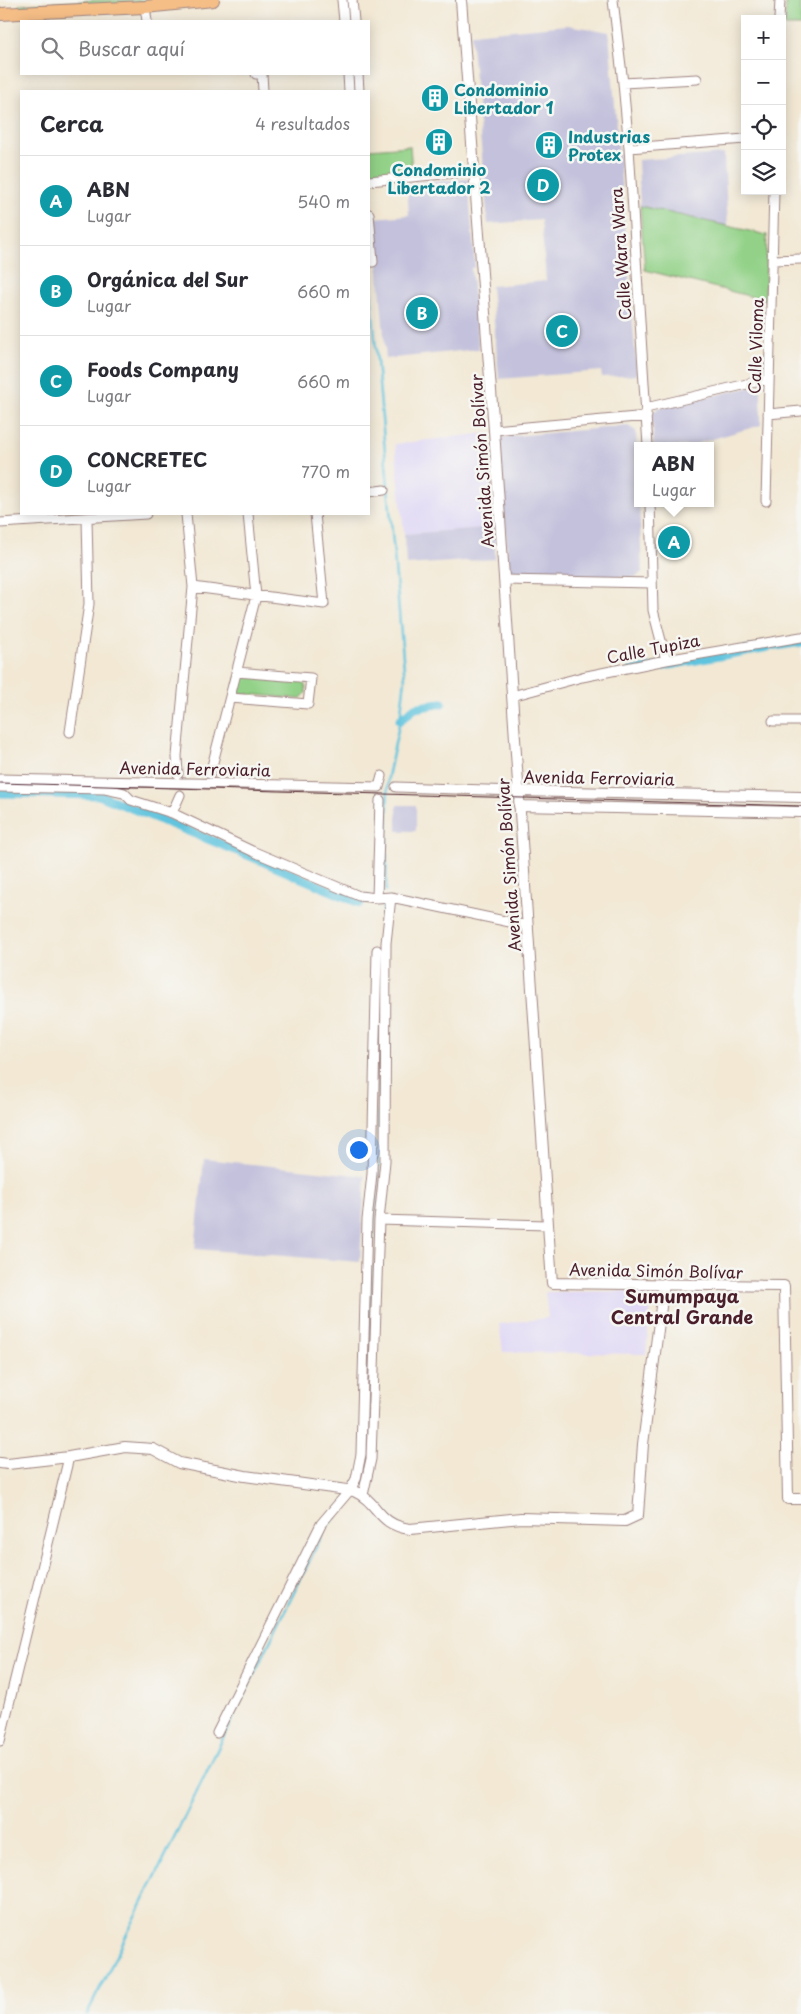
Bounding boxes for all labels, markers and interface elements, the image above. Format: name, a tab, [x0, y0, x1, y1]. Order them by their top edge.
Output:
map controls	[741, 15, 786, 195]
button: +	[741, 15, 786, 60]
search box	[20, 20, 370, 75]
icon: search	[38, 34, 66, 62]
text: Buscar aquí	[78, 34, 185, 62]
button: −	[741, 60, 786, 105]
place label: Condominio Libertador 1	[454, 77, 554, 119]
building icon: Condominio Libertador 1	[420, 83, 450, 113]
button: locate	[741, 105, 786, 150]
text: Cerca	[40, 107, 104, 139]
text: 4 resultados	[255, 111, 350, 135]
place label: Industrias Protex	[568, 124, 650, 166]
building icon: Condominio Libertador 2	[424, 127, 454, 157]
building icon: Industrias Protex	[534, 130, 564, 160]
button: layers	[741, 150, 786, 195]
place label: Condominio Libertador 2	[388, 157, 490, 199]
pin: D	[527, 166, 559, 204]
text: ABN	[87, 175, 130, 203]
street label: Calle Wara Wara	[603, 186, 637, 321]
text: A	[50, 189, 62, 213]
text: 540 m	[297, 189, 350, 213]
text: Lugar	[87, 203, 131, 227]
text: Orgánica del Sur	[87, 265, 248, 293]
text: B	[51, 279, 61, 303]
text: 660 m	[297, 279, 350, 303]
text: Lugar	[87, 293, 131, 317]
pin: B	[406, 294, 438, 332]
street label: Calle Viloma	[741, 298, 769, 394]
pin: C	[546, 312, 578, 350]
text: Foods Company	[87, 355, 239, 383]
text: C	[50, 369, 62, 393]
text: 660 m	[297, 369, 350, 393]
street label: Avenida Simón Bolívar	[463, 373, 499, 549]
text: Lugar	[87, 383, 131, 407]
popup	[634, 442, 714, 507]
text: CONCRETEC	[87, 445, 207, 473]
text: ABN	[652, 449, 695, 477]
text: D	[50, 459, 62, 483]
text: 770 m	[301, 459, 350, 483]
text: Lugar	[87, 473, 131, 497]
text: Lugar	[652, 477, 696, 501]
pin: A	[658, 523, 690, 561]
street label: Calle Tupiza	[604, 627, 702, 669]
street label: Avenida Ferroviaria	[119, 755, 271, 781]
street label: Avenida Ferroviaria	[523, 764, 675, 790]
street label: Avenida Simón Bolívar	[490, 777, 526, 953]
your location	[346, 1137, 372, 1163]
street label: Avenida Simón Bolívar	[569, 1256, 744, 1284]
district label: Sumumpaya Central Grande	[611, 1282, 754, 1330]

